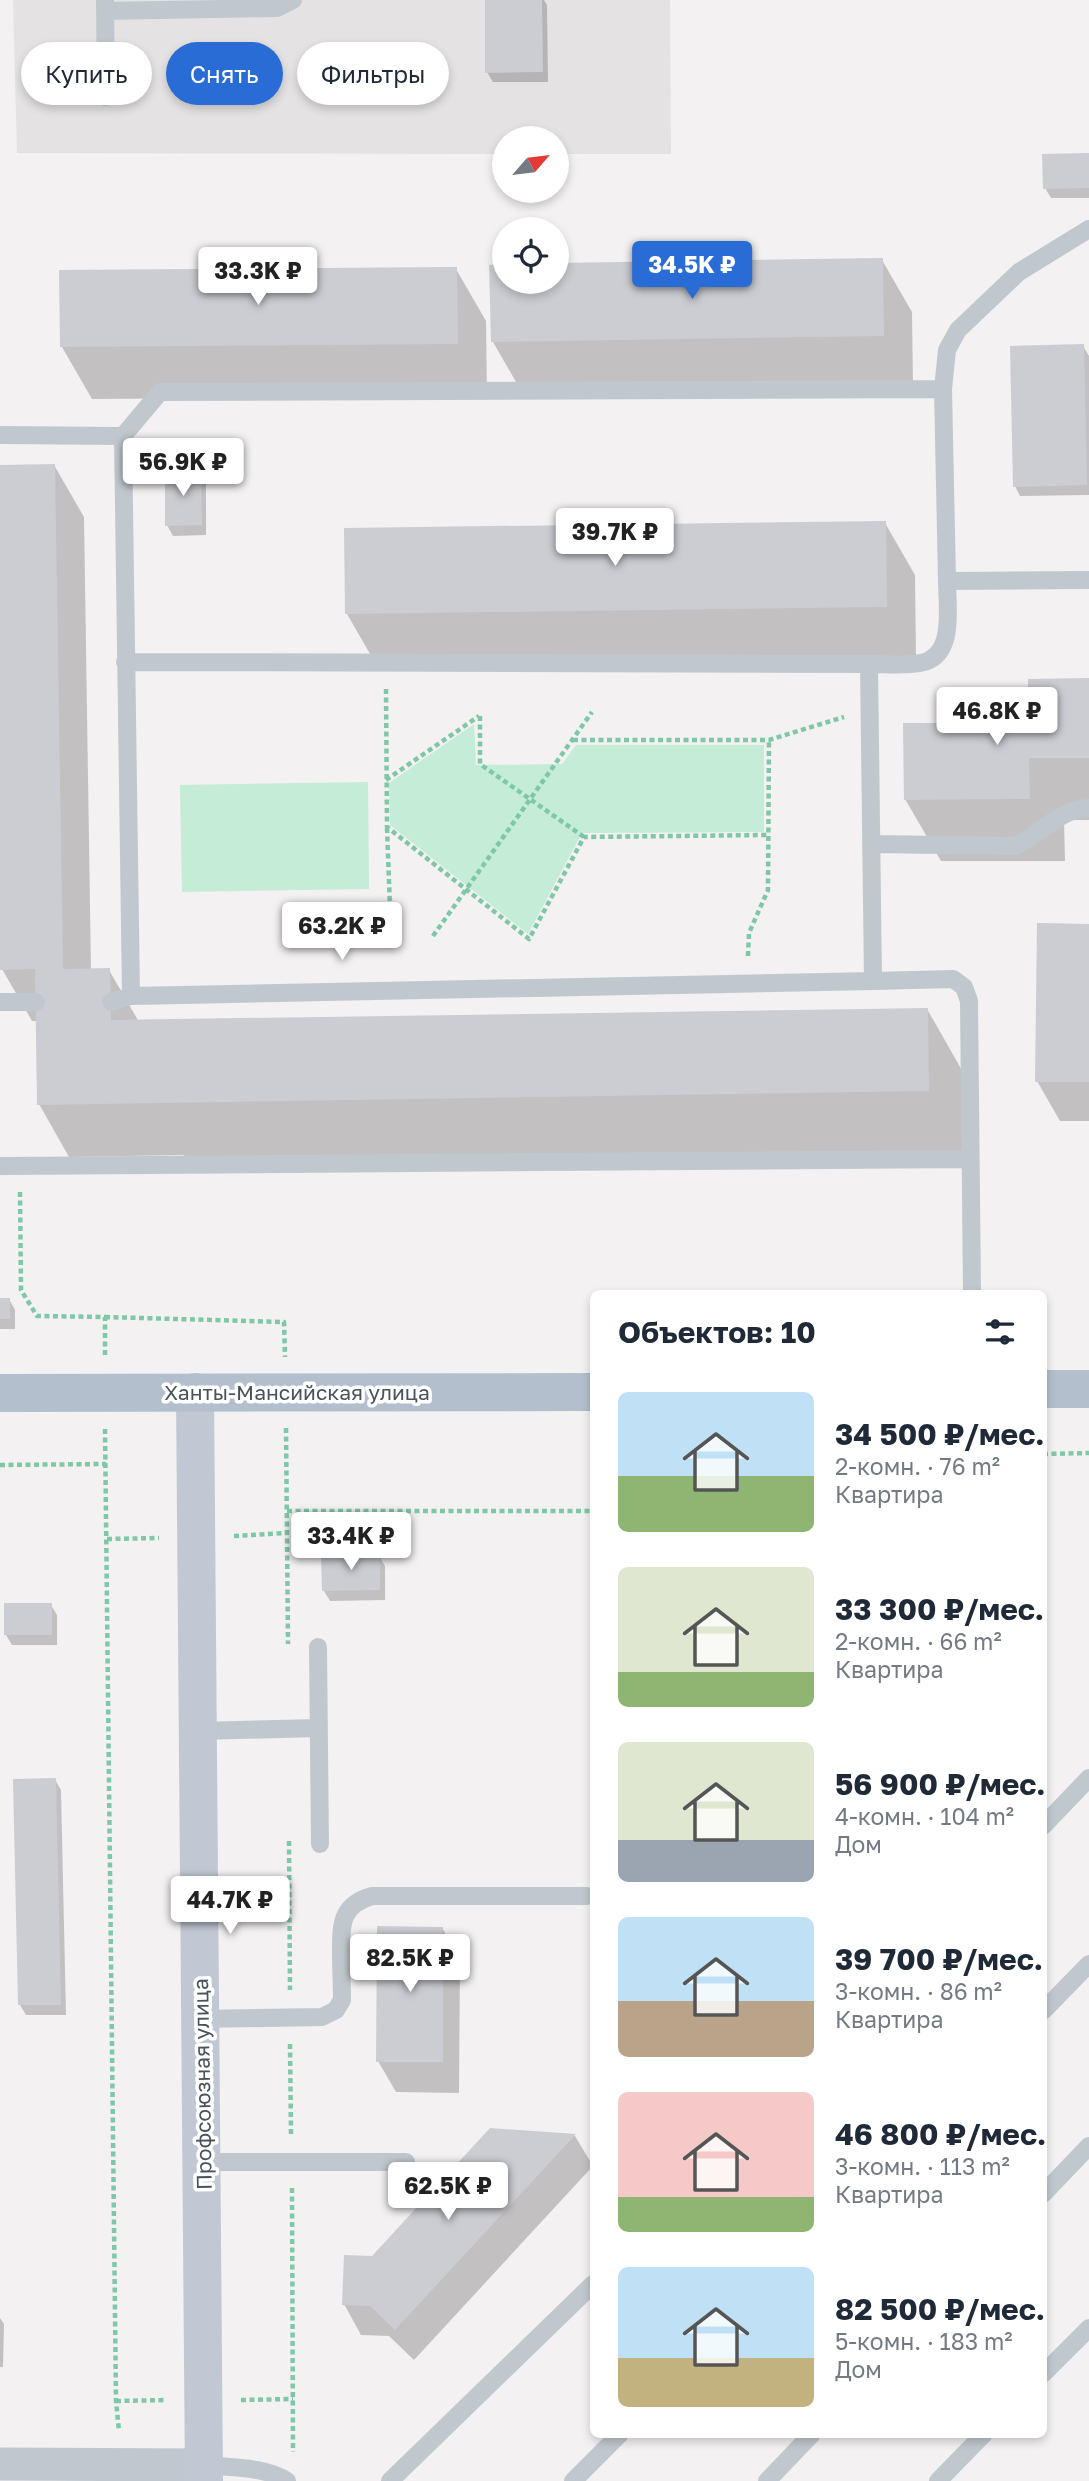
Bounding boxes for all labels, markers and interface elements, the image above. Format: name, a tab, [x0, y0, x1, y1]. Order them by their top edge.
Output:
chip: Купить	[21, 42, 152, 105]
chip: Снять	[166, 42, 283, 105]
chip: Фильтры	[297, 42, 449, 105]
north arrow	[492, 126, 569, 203]
map controls	[492, 126, 569, 294]
button: locate	[492, 217, 569, 294]
pin: 34.5K ₽	[627, 242, 757, 301]
pin: 33.3K ₽	[193, 247, 323, 307]
text: 34.5K ₽	[648, 250, 736, 278]
text: 33.3K ₽	[214, 256, 302, 284]
pin: 56.9K ₽	[118, 438, 248, 498]
text: 56.9K ₽	[139, 447, 227, 475]
pin: 39.7K ₽	[550, 508, 680, 568]
text: 39.7K ₽	[572, 517, 658, 545]
pin: 46.8K ₽	[932, 688, 1062, 747]
text: 46.8K ₽	[952, 696, 1042, 724]
pin: 63.2K ₽	[277, 902, 407, 962]
text: 63.2K ₽	[298, 911, 386, 939]
icon: filters	[981, 1313, 1019, 1351]
text: Объектов: 10	[618, 1314, 816, 1350]
street label: Ханты-Мансийская улица	[164, 1379, 430, 1405]
text: 34 500 ₽/мес.	[835, 1416, 1045, 1452]
icon: home	[674, 1420, 758, 1504]
text: 2-комн. · 76 m²	[835, 1452, 1000, 1480]
text: Квартира	[835, 1480, 943, 1508]
pin: 33.4K ₽	[286, 1512, 416, 1572]
text: 33.4K ₽	[307, 1521, 395, 1549]
text: 33 300 ₽/мес.	[835, 1591, 1044, 1627]
icon: home	[674, 1595, 758, 1679]
text: 2-комн. · 66 m²	[835, 1627, 1002, 1655]
text: Квартира	[835, 1655, 943, 1683]
text: 56 900 ₽/мес.	[835, 1766, 1046, 1802]
icon: home	[674, 1770, 758, 1854]
text: 4-комн. · 104 m²	[835, 1802, 1014, 1830]
text: Дом	[835, 1830, 882, 1858]
pin: 44.7K ₽	[165, 1876, 295, 1936]
text: 44.7K ₽	[187, 1885, 273, 1913]
pin: 82.5K ₽	[345, 1934, 475, 1994]
text: 39 700 ₽/мес.	[835, 1941, 1043, 1977]
text: 82.5K ₽	[366, 1943, 454, 1971]
icon: home	[674, 1945, 758, 2029]
text: 3-комн. · 86 m²	[835, 1977, 1002, 2005]
street label: Профсоюзная улица	[187, 1978, 217, 2190]
text: Квартира	[835, 2005, 943, 2033]
text: 46 800 ₽/мес.	[835, 2116, 1046, 2152]
icon: home	[674, 2120, 758, 2204]
text: 3-комн. · 113 m²	[835, 2152, 1010, 2180]
pin: 62.5K ₽	[383, 2162, 513, 2222]
text: 62.5K ₽	[404, 2171, 492, 2199]
text: Квартира	[835, 2180, 943, 2208]
text: 82 500 ₽/мес.	[835, 2291, 1045, 2327]
icon: home	[674, 2295, 758, 2379]
text: 5-комн. · 183 m²	[835, 2327, 1013, 2355]
text: Дом	[835, 2355, 882, 2383]

